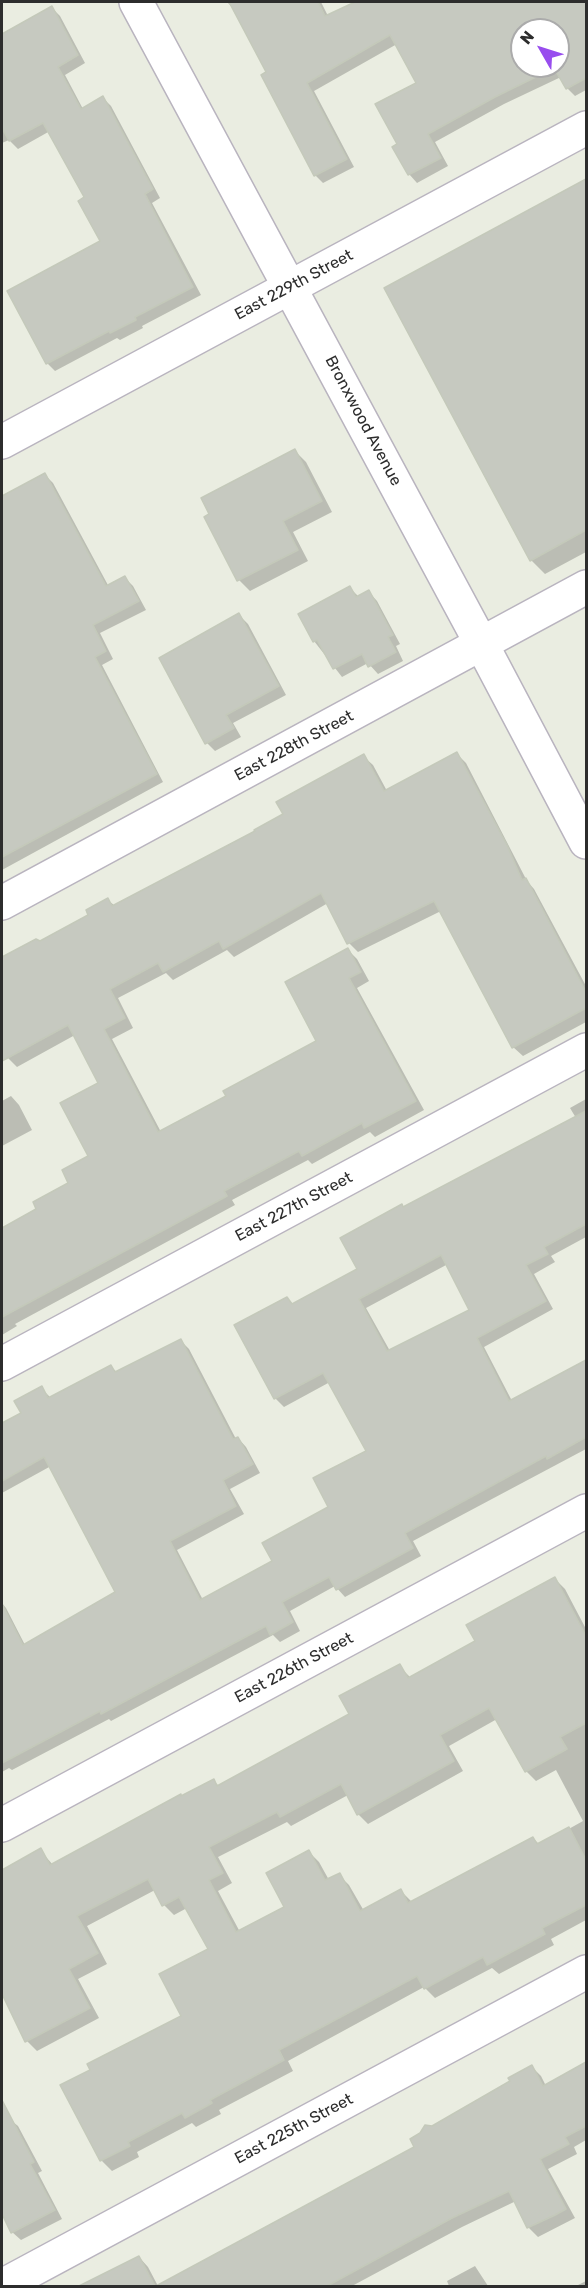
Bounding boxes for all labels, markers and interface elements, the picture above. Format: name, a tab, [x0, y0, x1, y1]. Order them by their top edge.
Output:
north arrow	[510, 18, 570, 78]
text: N	[516, 27, 538, 48]
street label: East 229th Street	[232, 246, 356, 324]
street label: Bronxwood Avenue	[321, 353, 405, 489]
street label: East 228th Street	[231, 707, 357, 785]
street label: East 227th Street	[232, 1168, 356, 1246]
street label: East 226th Street	[231, 1629, 357, 1707]
street label: East 225th Street	[232, 2090, 356, 2168]

